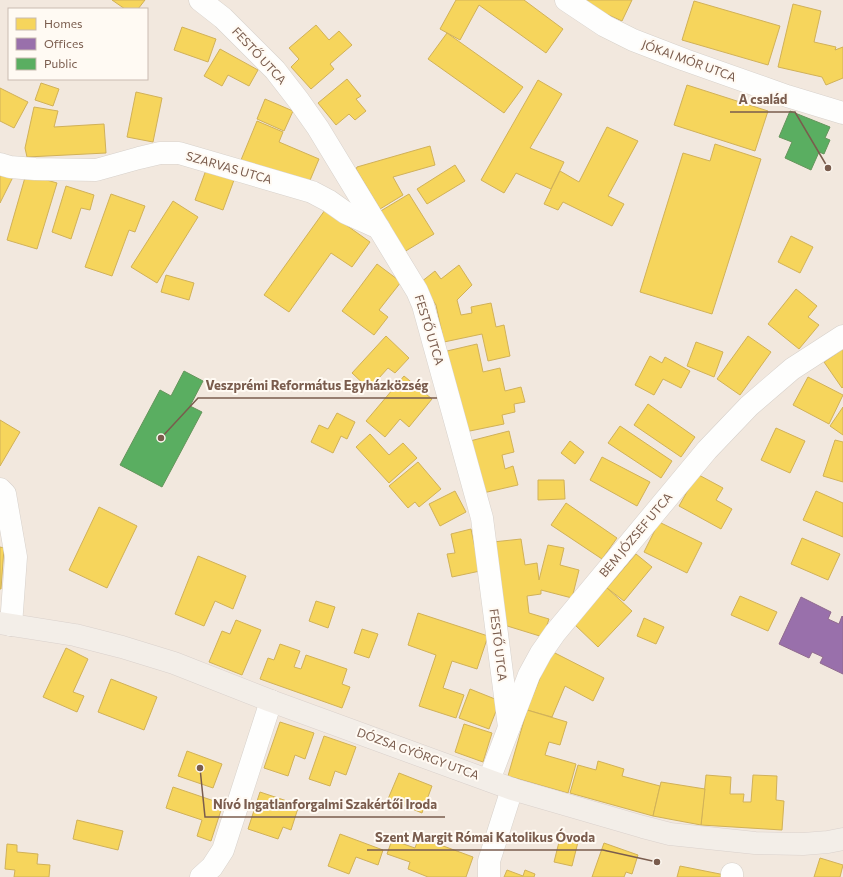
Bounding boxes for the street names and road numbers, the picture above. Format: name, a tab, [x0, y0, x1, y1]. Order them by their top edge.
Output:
street label: FESTŐ UTCA	[230, 24, 290, 87]
street label: JÓKAI MÓR UTCA	[640, 37, 738, 85]
street label: SZARVAS UTCA	[185, 148, 274, 186]
street label: FESTŐ UTCA	[413, 293, 447, 367]
street label: BEM JÓZSEF UTCA	[596, 489, 675, 580]
street label: FESTŐ UTCA	[488, 608, 510, 682]
street label: DÓZSA GYÖRGY UTCA	[355, 724, 481, 782]

